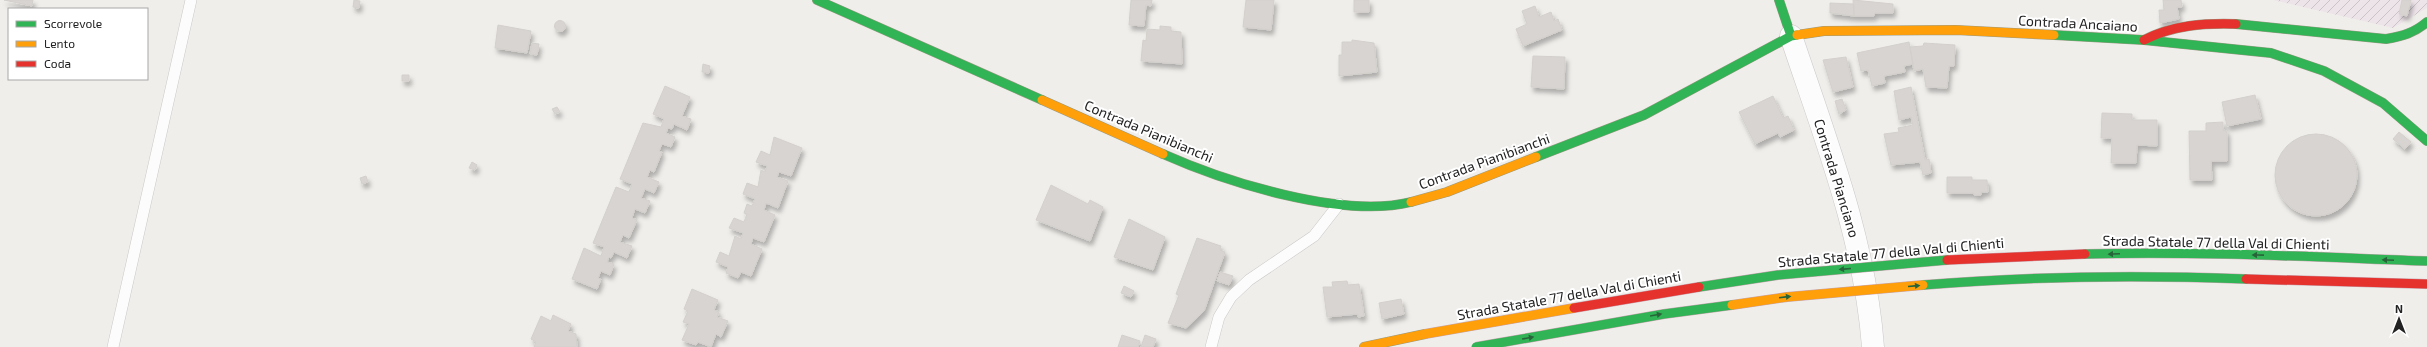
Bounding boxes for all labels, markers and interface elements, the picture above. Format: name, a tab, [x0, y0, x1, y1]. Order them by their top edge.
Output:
legend	[8, 8, 148, 80]
street label: Contrada Ancaiano	[2018, 11, 2138, 35]
text: Scorrevole	[44, 16, 102, 30]
text: Lento	[44, 36, 75, 50]
text: Coda	[44, 56, 71, 70]
street label: Contrada Pianibianchi	[1082, 96, 1216, 166]
street label: Contrada Pianciano	[1811, 117, 1863, 239]
street label: Contrada Pianibianchi	[1416, 129, 1552, 193]
street label: Strada Statale 77 della Val di Chienti	[2102, 232, 2330, 252]
street label: Strada Statale 77 della Val di Chienti	[1777, 234, 2005, 270]
one-way arrow	[2107, 251, 2120, 257]
one-way arrow	[2251, 252, 2264, 258]
one-way arrow	[2382, 256, 2394, 263]
one-way arrow	[1839, 266, 1851, 273]
street label: Strada Statale 77 della Val di Chienti	[1456, 267, 1682, 323]
one-way arrow	[1908, 282, 1920, 289]
one-way arrow	[1779, 294, 1791, 300]
north arrow	[2379, 299, 2419, 339]
text: N	[2395, 302, 2403, 315]
one-way arrow	[1650, 312, 1662, 318]
one-way arrow	[1522, 334, 1534, 340]

